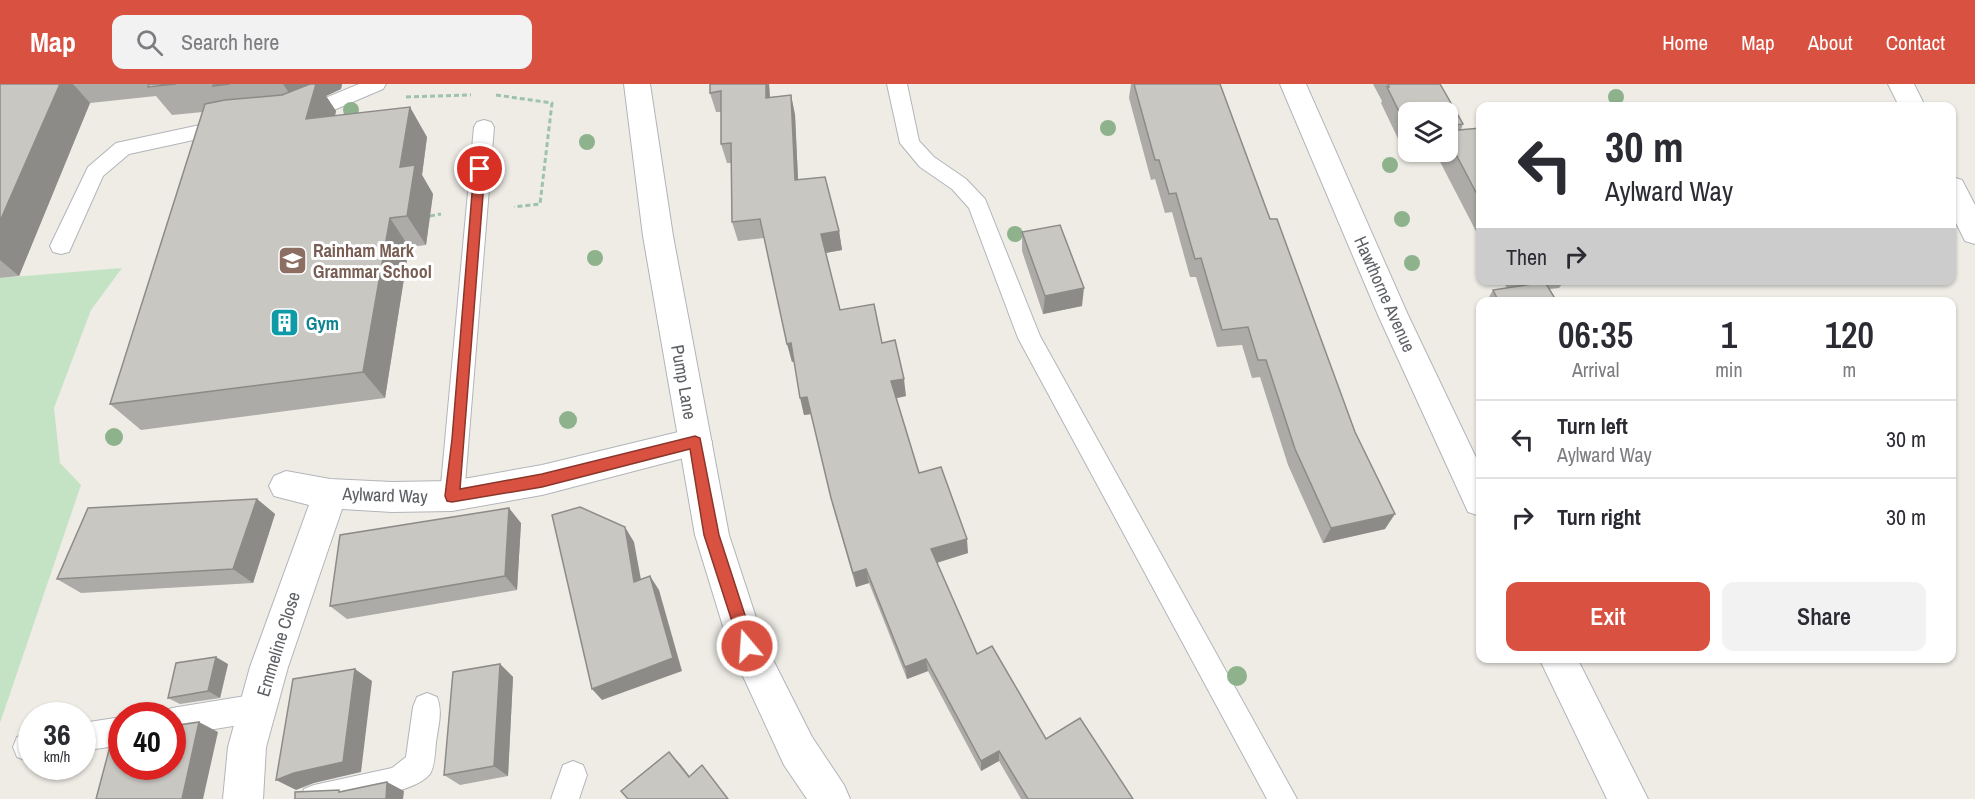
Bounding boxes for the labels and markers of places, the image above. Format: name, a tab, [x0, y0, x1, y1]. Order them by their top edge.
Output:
pin	[454, 143, 505, 194]
place label: Rainham Mark Grammar School	[313, 238, 432, 284]
school or university icon: Rainham Mark Grammar School	[276, 244, 308, 276]
building icon: Gym	[269, 307, 301, 339]
place label: Gym	[306, 311, 339, 336]

